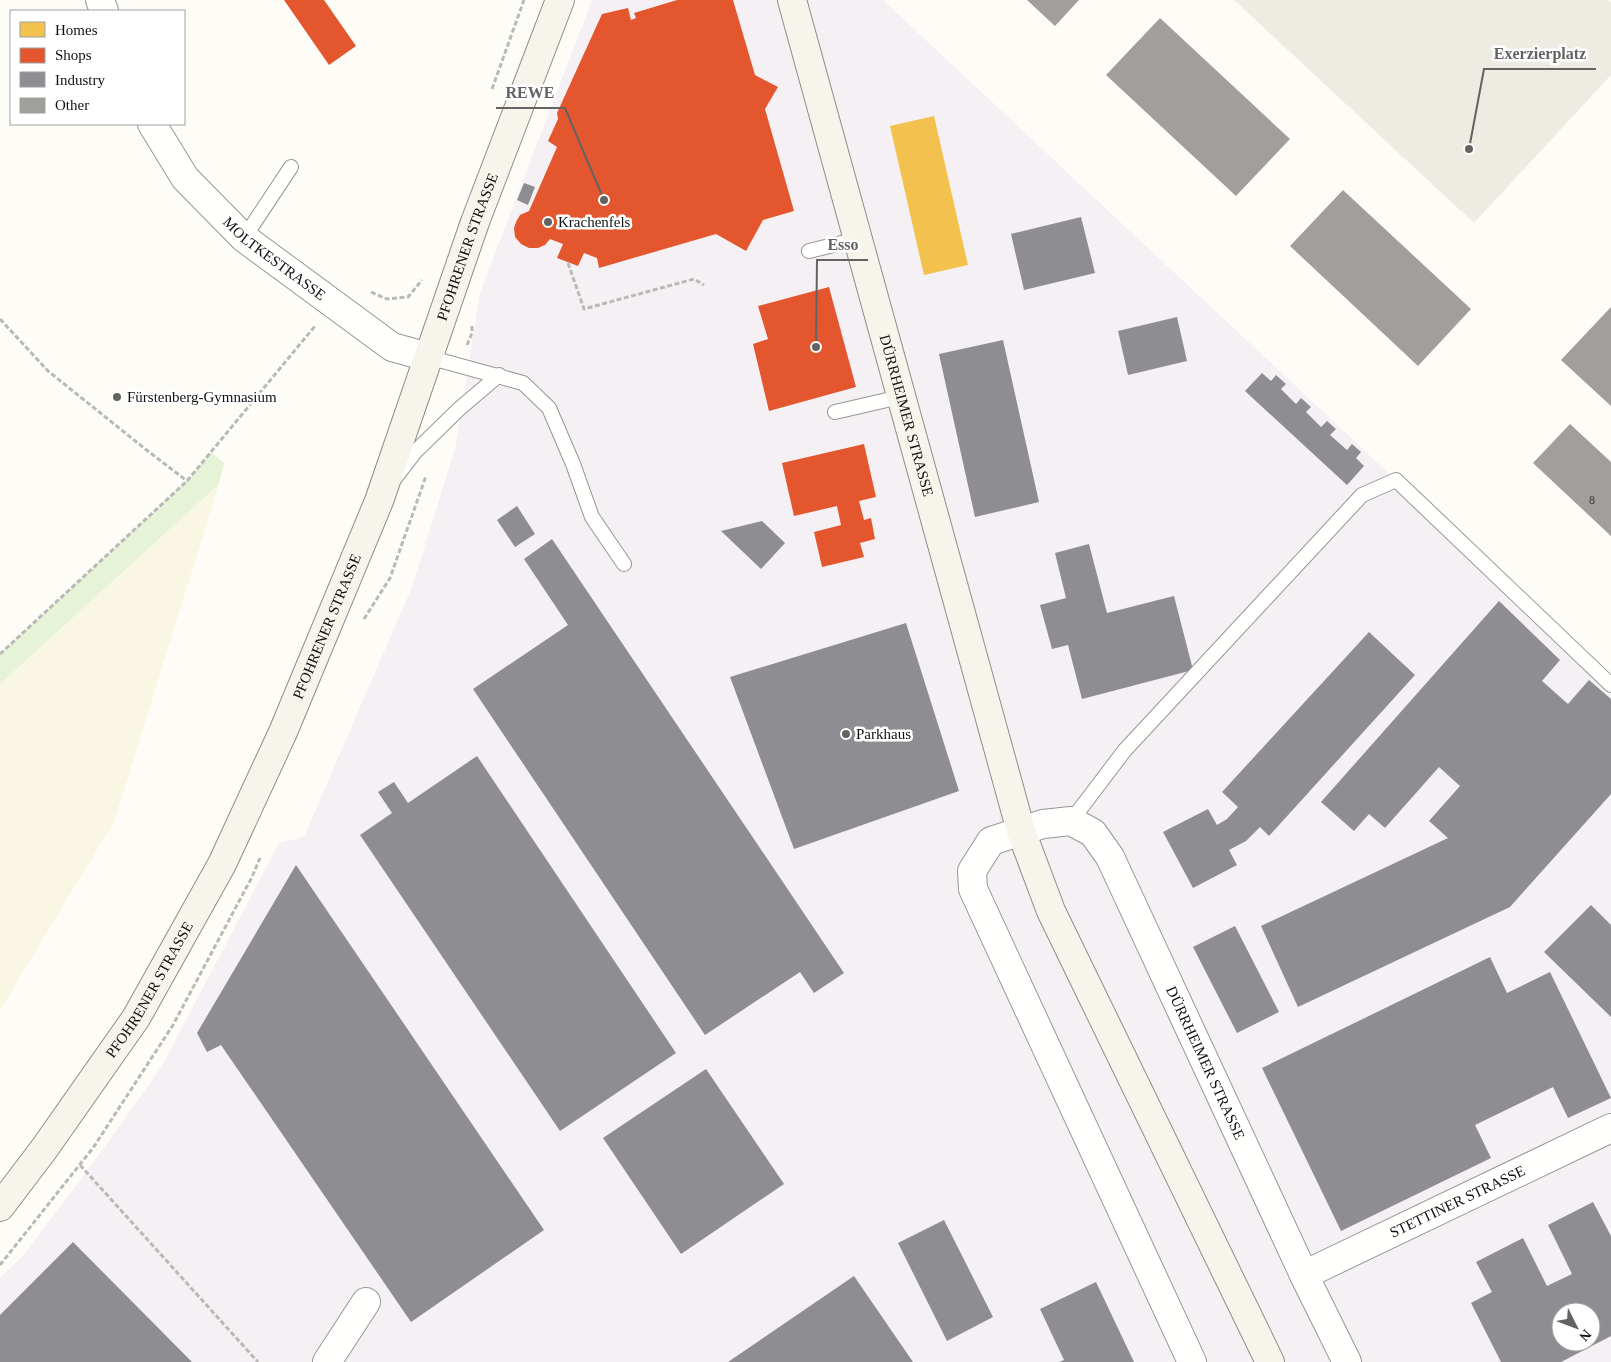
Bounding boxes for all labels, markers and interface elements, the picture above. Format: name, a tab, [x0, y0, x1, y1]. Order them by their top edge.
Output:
legend	[10, 10, 185, 125]
text: Homes	[55, 22, 98, 38]
callout: Exerzierplatz	[1484, 38, 1596, 69]
text: Exerzierplatz	[1494, 45, 1586, 63]
text: Shops	[55, 47, 92, 63]
text: Industry	[55, 72, 105, 88]
callout: REWE	[496, 77, 565, 108]
text: REWE	[506, 84, 554, 101]
text: Other	[55, 97, 89, 113]
street label: PFOHRENER STRASSE	[434, 171, 501, 323]
street label: MOLTKESTRASSE	[220, 214, 329, 303]
place label: Krachenfels	[558, 214, 631, 230]
marker: Krachenfels	[542, 216, 554, 228]
callout: Esso	[817, 229, 868, 260]
text: Esso	[827, 236, 859, 253]
street label: DÜRRHEIMER STRASSE	[877, 333, 936, 498]
place label: Fürstenberg-Gymnasium	[127, 389, 277, 405]
marker: Fürstenberg-Gymnasium	[111, 391, 123, 403]
house number: 8	[1589, 493, 1595, 507]
street label: PFOHRENER STRASSE	[290, 552, 364, 701]
place label: Parkhaus	[856, 726, 911, 742]
marker: Parkhaus	[840, 728, 852, 740]
street label: PFOHRENER STRASSE	[103, 919, 196, 1061]
street label: DÜRRHEIMER STRASSE	[1163, 984, 1248, 1142]
street label: STETTINER STRASSE	[1387, 1162, 1528, 1241]
north arrow	[1551, 1302, 1601, 1352]
text: N	[1576, 1327, 1594, 1344]

